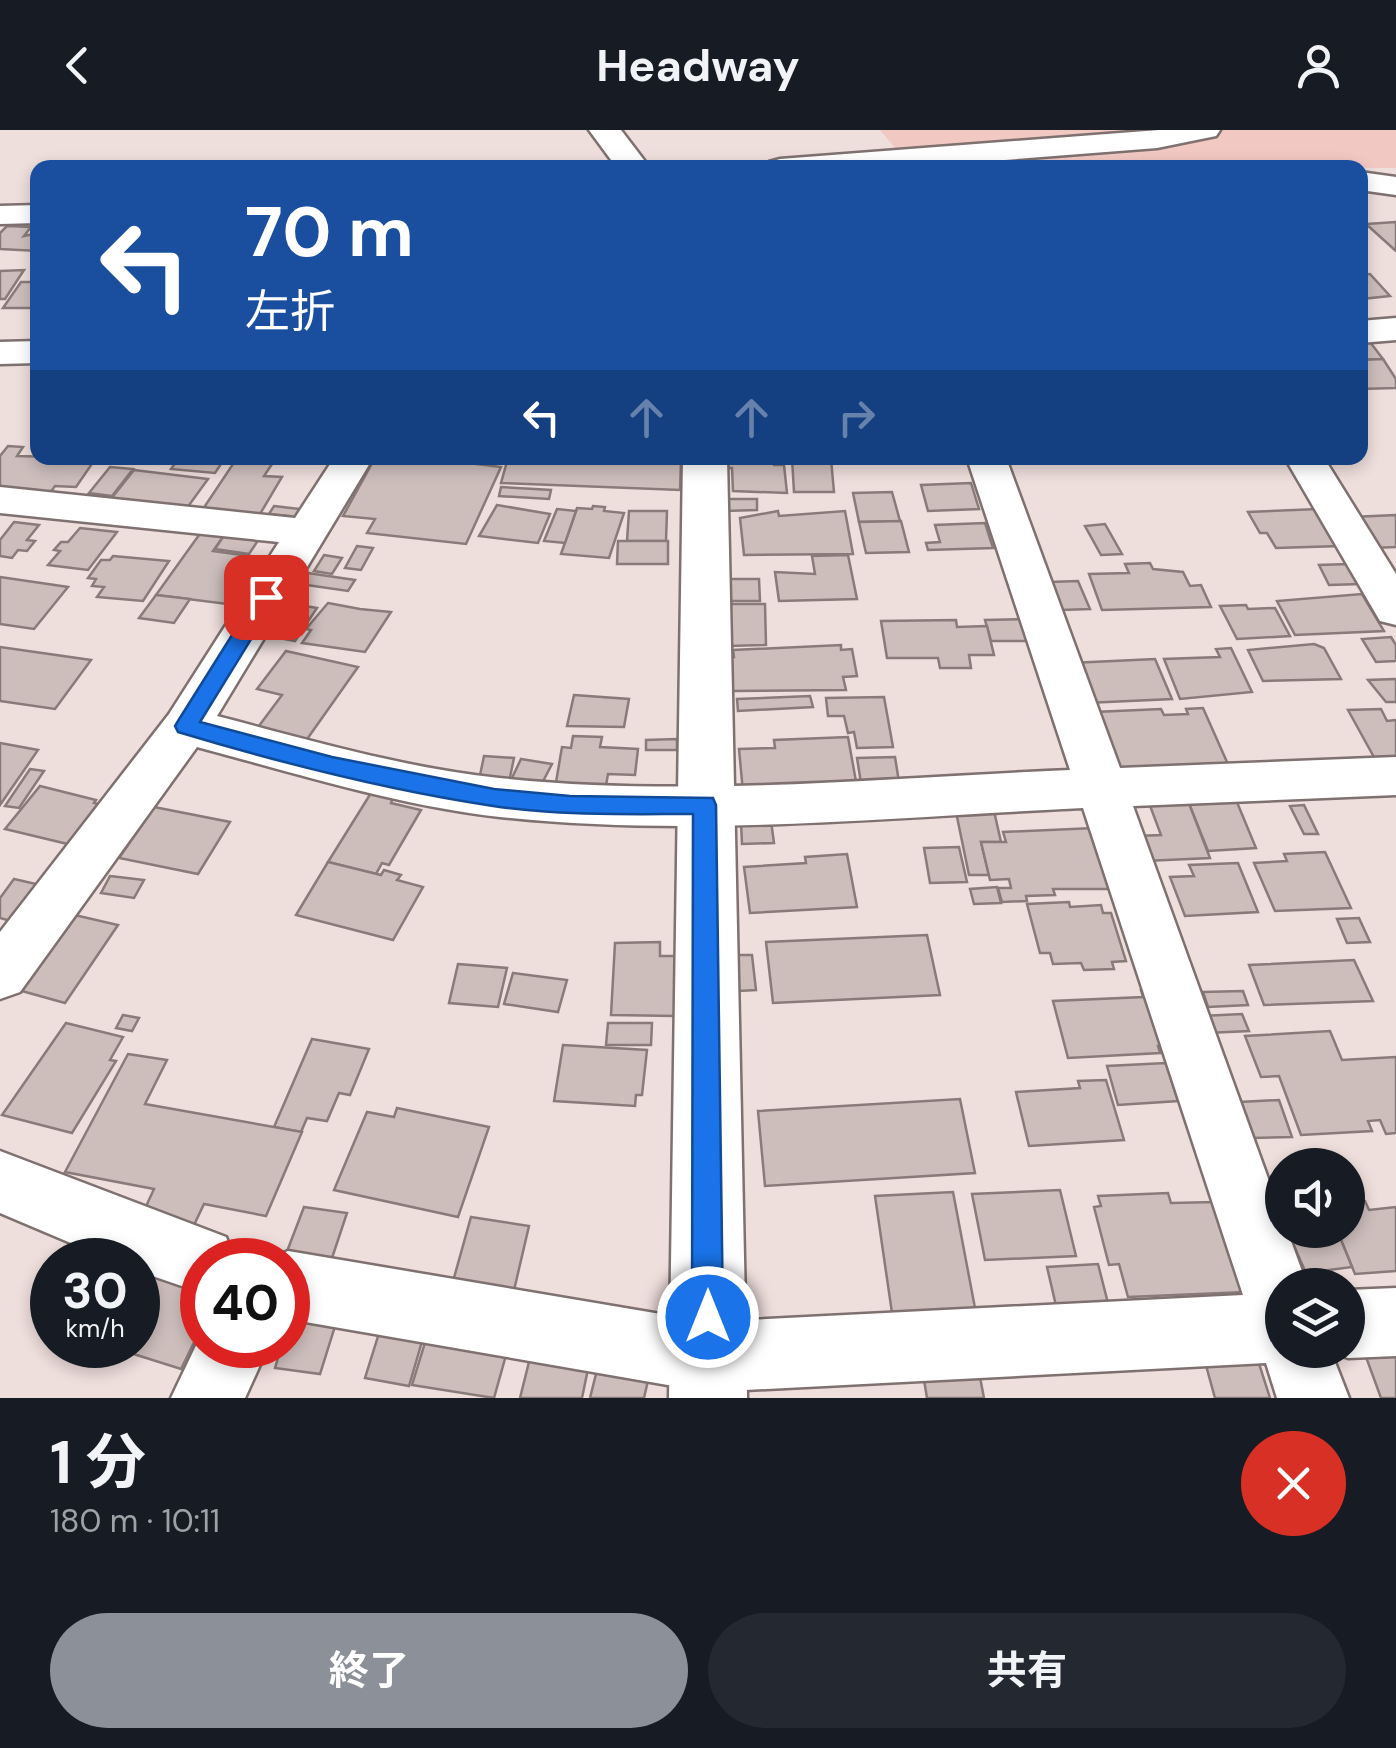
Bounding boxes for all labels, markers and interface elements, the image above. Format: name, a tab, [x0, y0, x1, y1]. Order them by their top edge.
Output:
text: Headway	[596, 36, 800, 95]
icon: back	[50, 38, 105, 93]
icon: person	[1291, 38, 1346, 93]
text: 70 m	[245, 187, 414, 278]
icon: left	[80, 200, 210, 330]
text: 左折	[245, 282, 335, 341]
icon: left	[514, 390, 569, 445]
icon: ahead	[619, 390, 674, 445]
icon: ahead	[724, 390, 779, 445]
icon: right	[829, 390, 884, 445]
pin	[224, 555, 309, 640]
icon: arrive	[239, 570, 294, 625]
map controls	[1265, 1148, 1365, 1368]
button: sound	[1265, 1148, 1365, 1248]
speed limit sign: 40	[180, 1238, 310, 1368]
text: 30	[62, 1258, 128, 1324]
position arrow	[656, 1265, 760, 1369]
button: layers	[1265, 1268, 1365, 1368]
text: km/h	[65, 1312, 125, 1345]
text: 1 分	[50, 1423, 146, 1502]
button: close	[1241, 1431, 1346, 1536]
text: 180 m · 10:11	[50, 1500, 220, 1542]
button: 終了	[50, 1613, 688, 1728]
button: 共有	[708, 1613, 1346, 1728]

